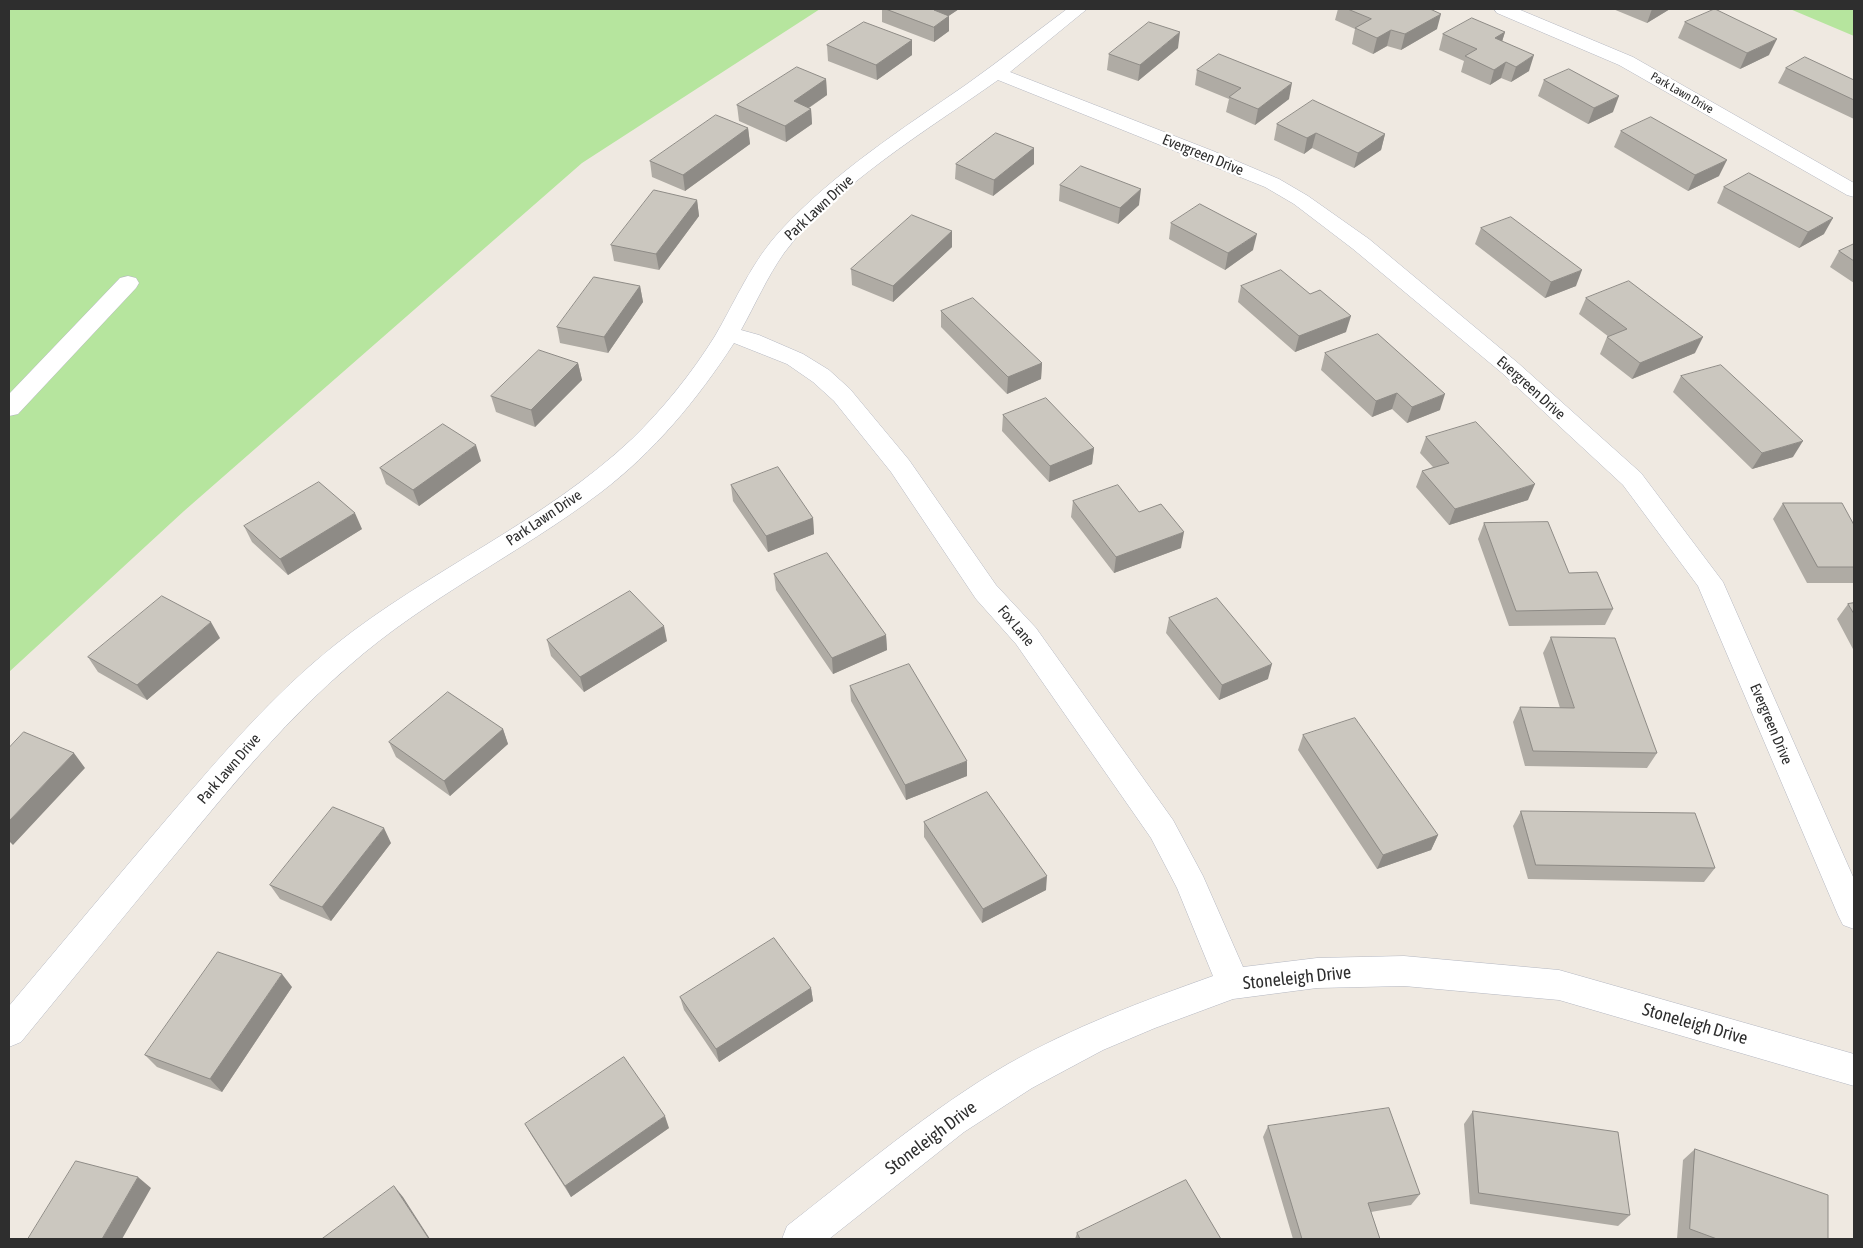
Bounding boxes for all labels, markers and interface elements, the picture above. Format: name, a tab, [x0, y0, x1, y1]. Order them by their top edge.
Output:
street label: Park Lawn Drive	[1648, 69, 1716, 117]
street label: Evergreen Drive	[1160, 131, 1246, 179]
street label: Park Lawn Drive	[781, 172, 857, 244]
street label: Evergreen Drive	[1493, 353, 1569, 423]
street label: Park Lawn Drive	[503, 486, 585, 550]
street label: Fox Lane	[994, 602, 1038, 650]
street label: Evergreen Drive	[1746, 681, 1796, 767]
street label: Park Lawn Drive	[194, 730, 264, 808]
street label: Stoneleigh Drive	[1242, 962, 1352, 994]
street label: Stoneleigh Drive	[1640, 999, 1750, 1049]
street label: Stoneleigh Drive	[881, 1097, 981, 1179]

